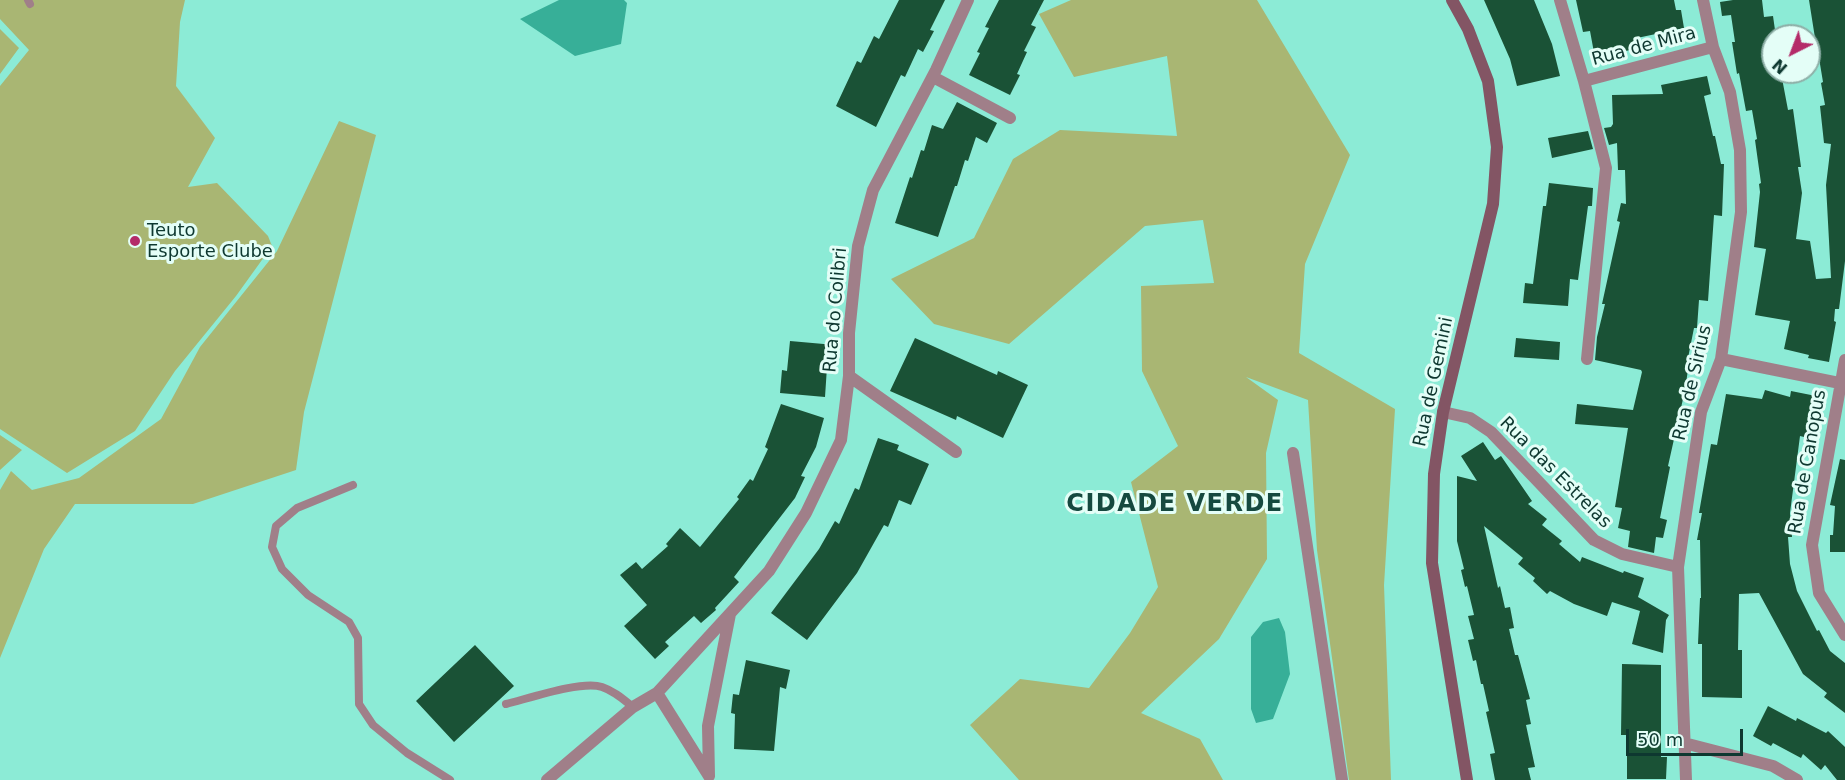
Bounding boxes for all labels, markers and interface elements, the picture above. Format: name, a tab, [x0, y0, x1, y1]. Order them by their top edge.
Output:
street label: Rua de Mira	[1590, 23, 1698, 71]
north arrow	[1761, 24, 1821, 84]
text: N	[1769, 55, 1791, 78]
place label: Teuto Esporte Clube	[147, 220, 273, 262]
marker: Teuto Esporte Clube	[128, 234, 142, 248]
street label: Rua do Colibri	[820, 247, 852, 373]
street label: Rua de Gemini	[1410, 315, 1458, 449]
street label: Rua de Sirius	[1669, 323, 1717, 443]
street label: Rua de Canopus	[1785, 388, 1831, 536]
street label: Rua das Estrelas	[1495, 413, 1615, 533]
district label: CIDADE VERDE	[1066, 491, 1284, 519]
scale bar	[1629, 717, 1746, 755]
text: 50 m	[1637, 729, 1683, 750]

